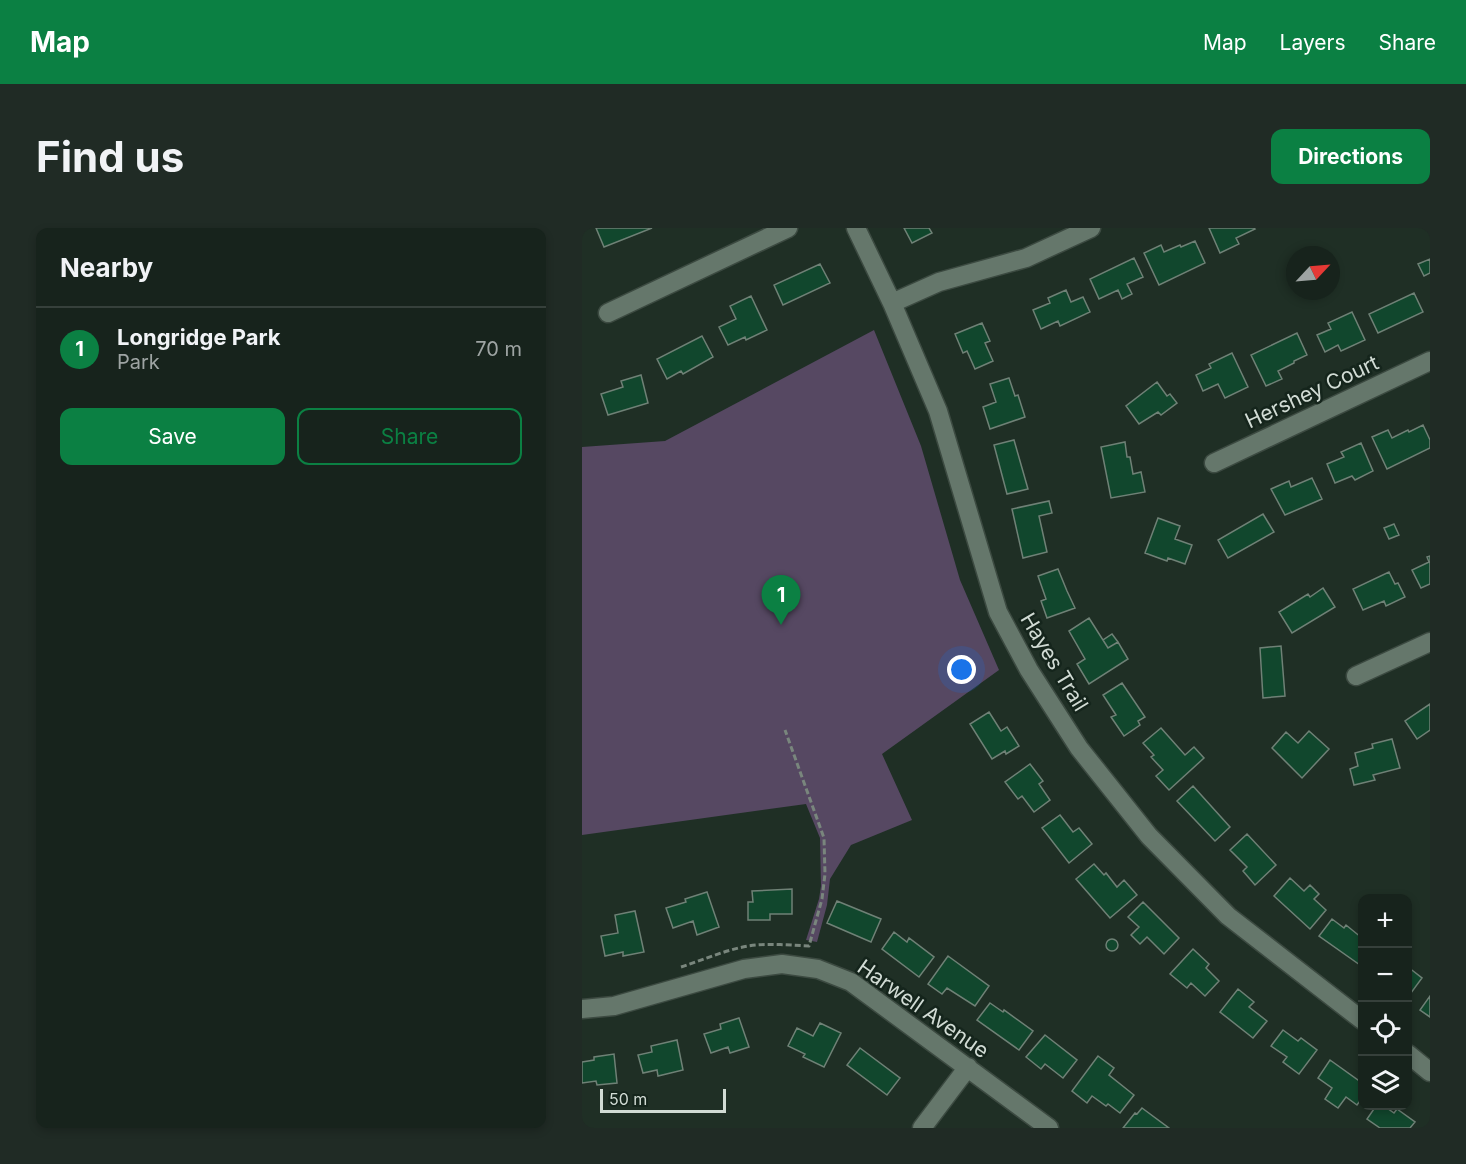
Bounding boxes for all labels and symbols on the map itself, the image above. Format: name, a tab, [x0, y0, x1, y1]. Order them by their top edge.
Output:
north arrow	[1286, 246, 1340, 300]
street label: Hershey Court	[1241, 350, 1383, 433]
pin: 1	[762, 576, 800, 625]
street label: Hayes Trail	[1015, 608, 1093, 715]
your location	[947, 655, 976, 684]
street label: Harwell Avenue	[853, 954, 994, 1063]
scale bar	[600, 1086, 726, 1114]

